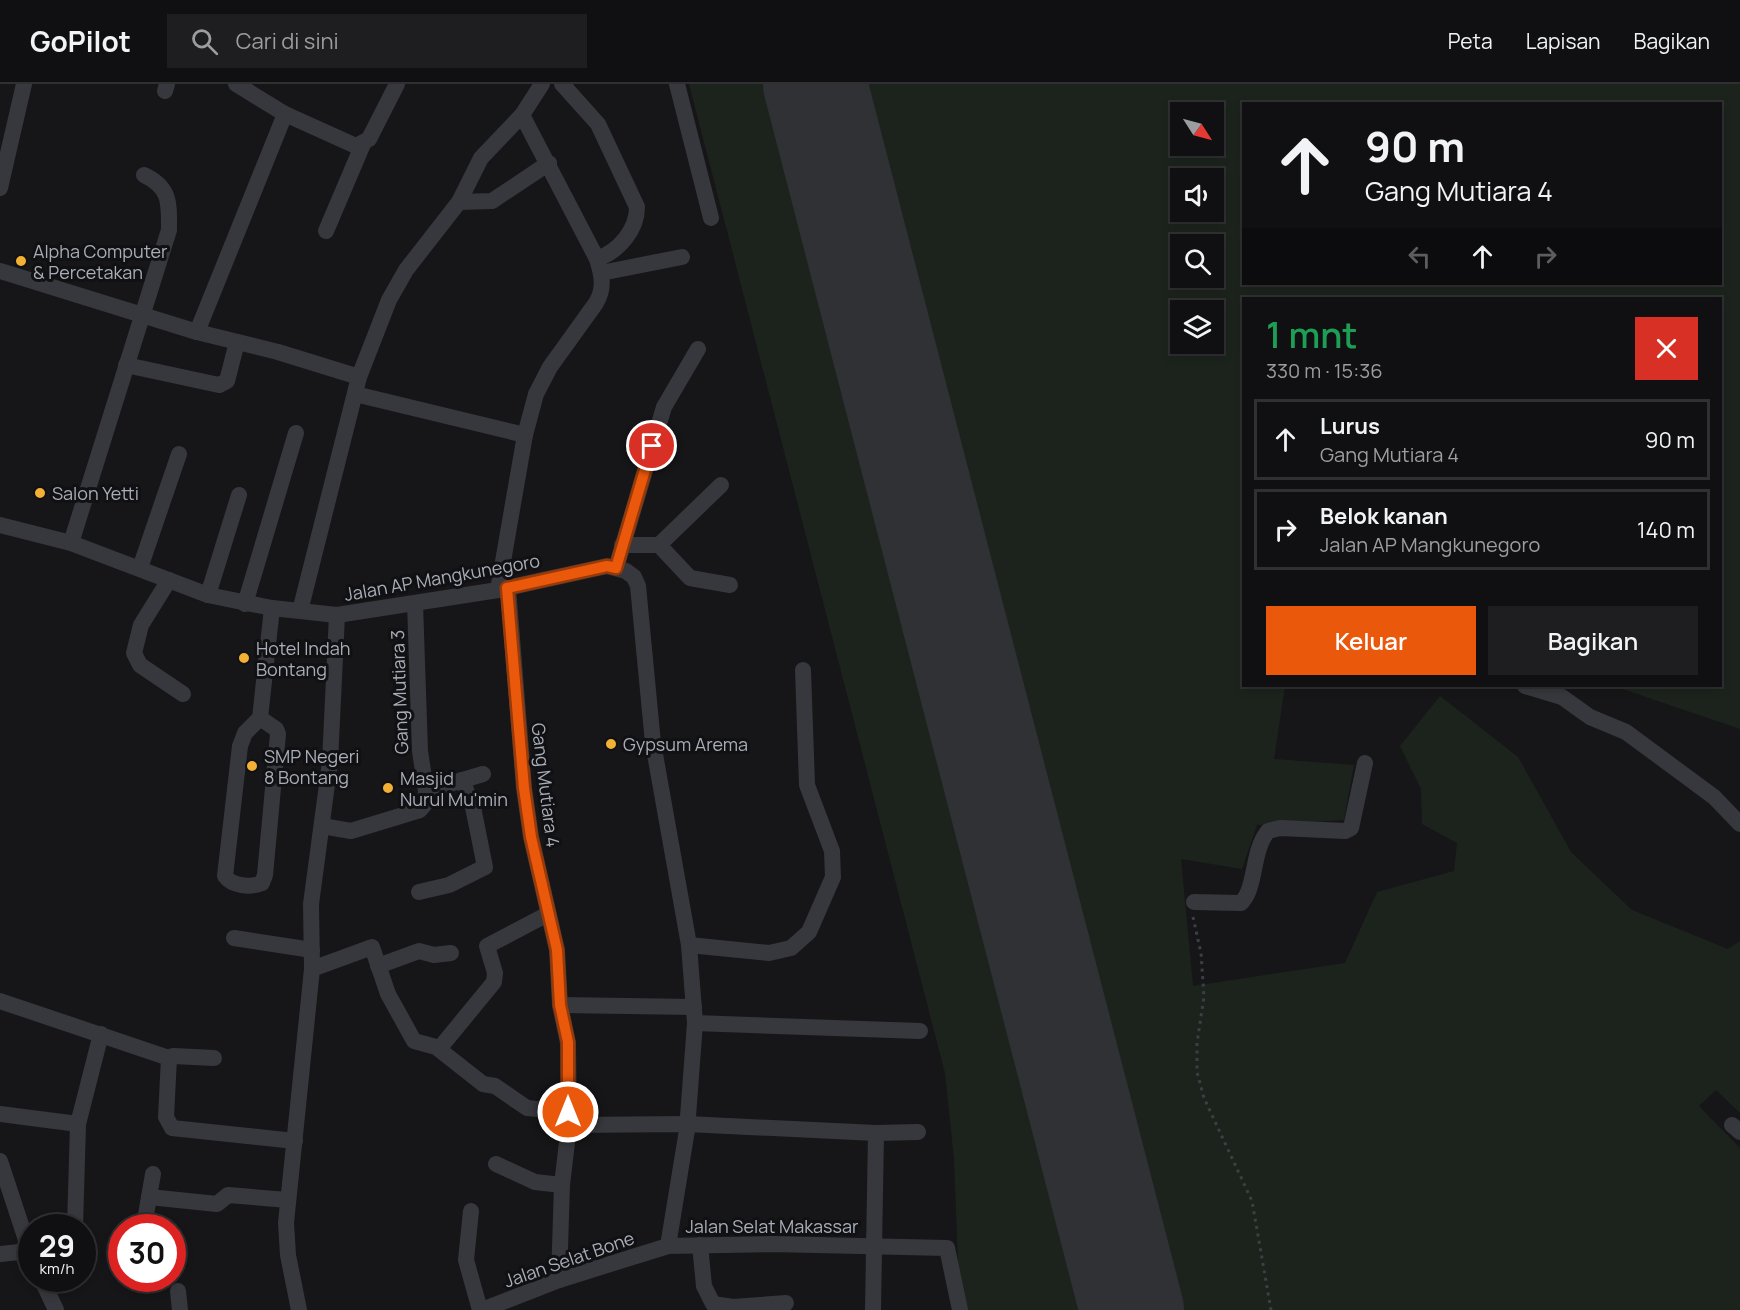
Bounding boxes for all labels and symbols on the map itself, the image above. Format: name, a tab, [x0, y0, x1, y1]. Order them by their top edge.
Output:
north arrow	[1170, 102, 1224, 156]
place label: Alpha Computer & Percetakan	[33, 239, 168, 284]
marker: Alpha Computer & Percetakan	[14, 254, 28, 268]
pin	[626, 420, 677, 471]
place label: Salon Yetti	[52, 481, 139, 505]
marker: Salon Yetti	[33, 486, 47, 500]
street label: Jalan AP Mangkunegoro	[342, 548, 542, 606]
street label: Gang Mutiara 3	[385, 629, 413, 755]
place label: Hotel Indah Bontang	[256, 636, 350, 681]
marker: Hotel Indah Bontang	[237, 651, 251, 665]
street label: Gang Mutiara 4	[526, 721, 566, 849]
place label: Gypsum Arema	[623, 732, 748, 756]
marker: Gypsum Arema	[604, 737, 618, 751]
place label: SMP Negeri 8 Bontang	[264, 744, 359, 789]
marker: SMP Negeri 8 Bontang	[245, 759, 259, 773]
place label: Masjid Nurul Mu'min	[400, 766, 508, 811]
marker: Masjid Nurul Mu'min	[381, 781, 395, 795]
position arrow	[536, 1080, 600, 1144]
speed limit sign: 30	[108, 1214, 186, 1292]
street label: Jalan Selat Makassar	[686, 1214, 859, 1238]
street label: Jalan Selat Bone	[501, 1225, 637, 1293]

